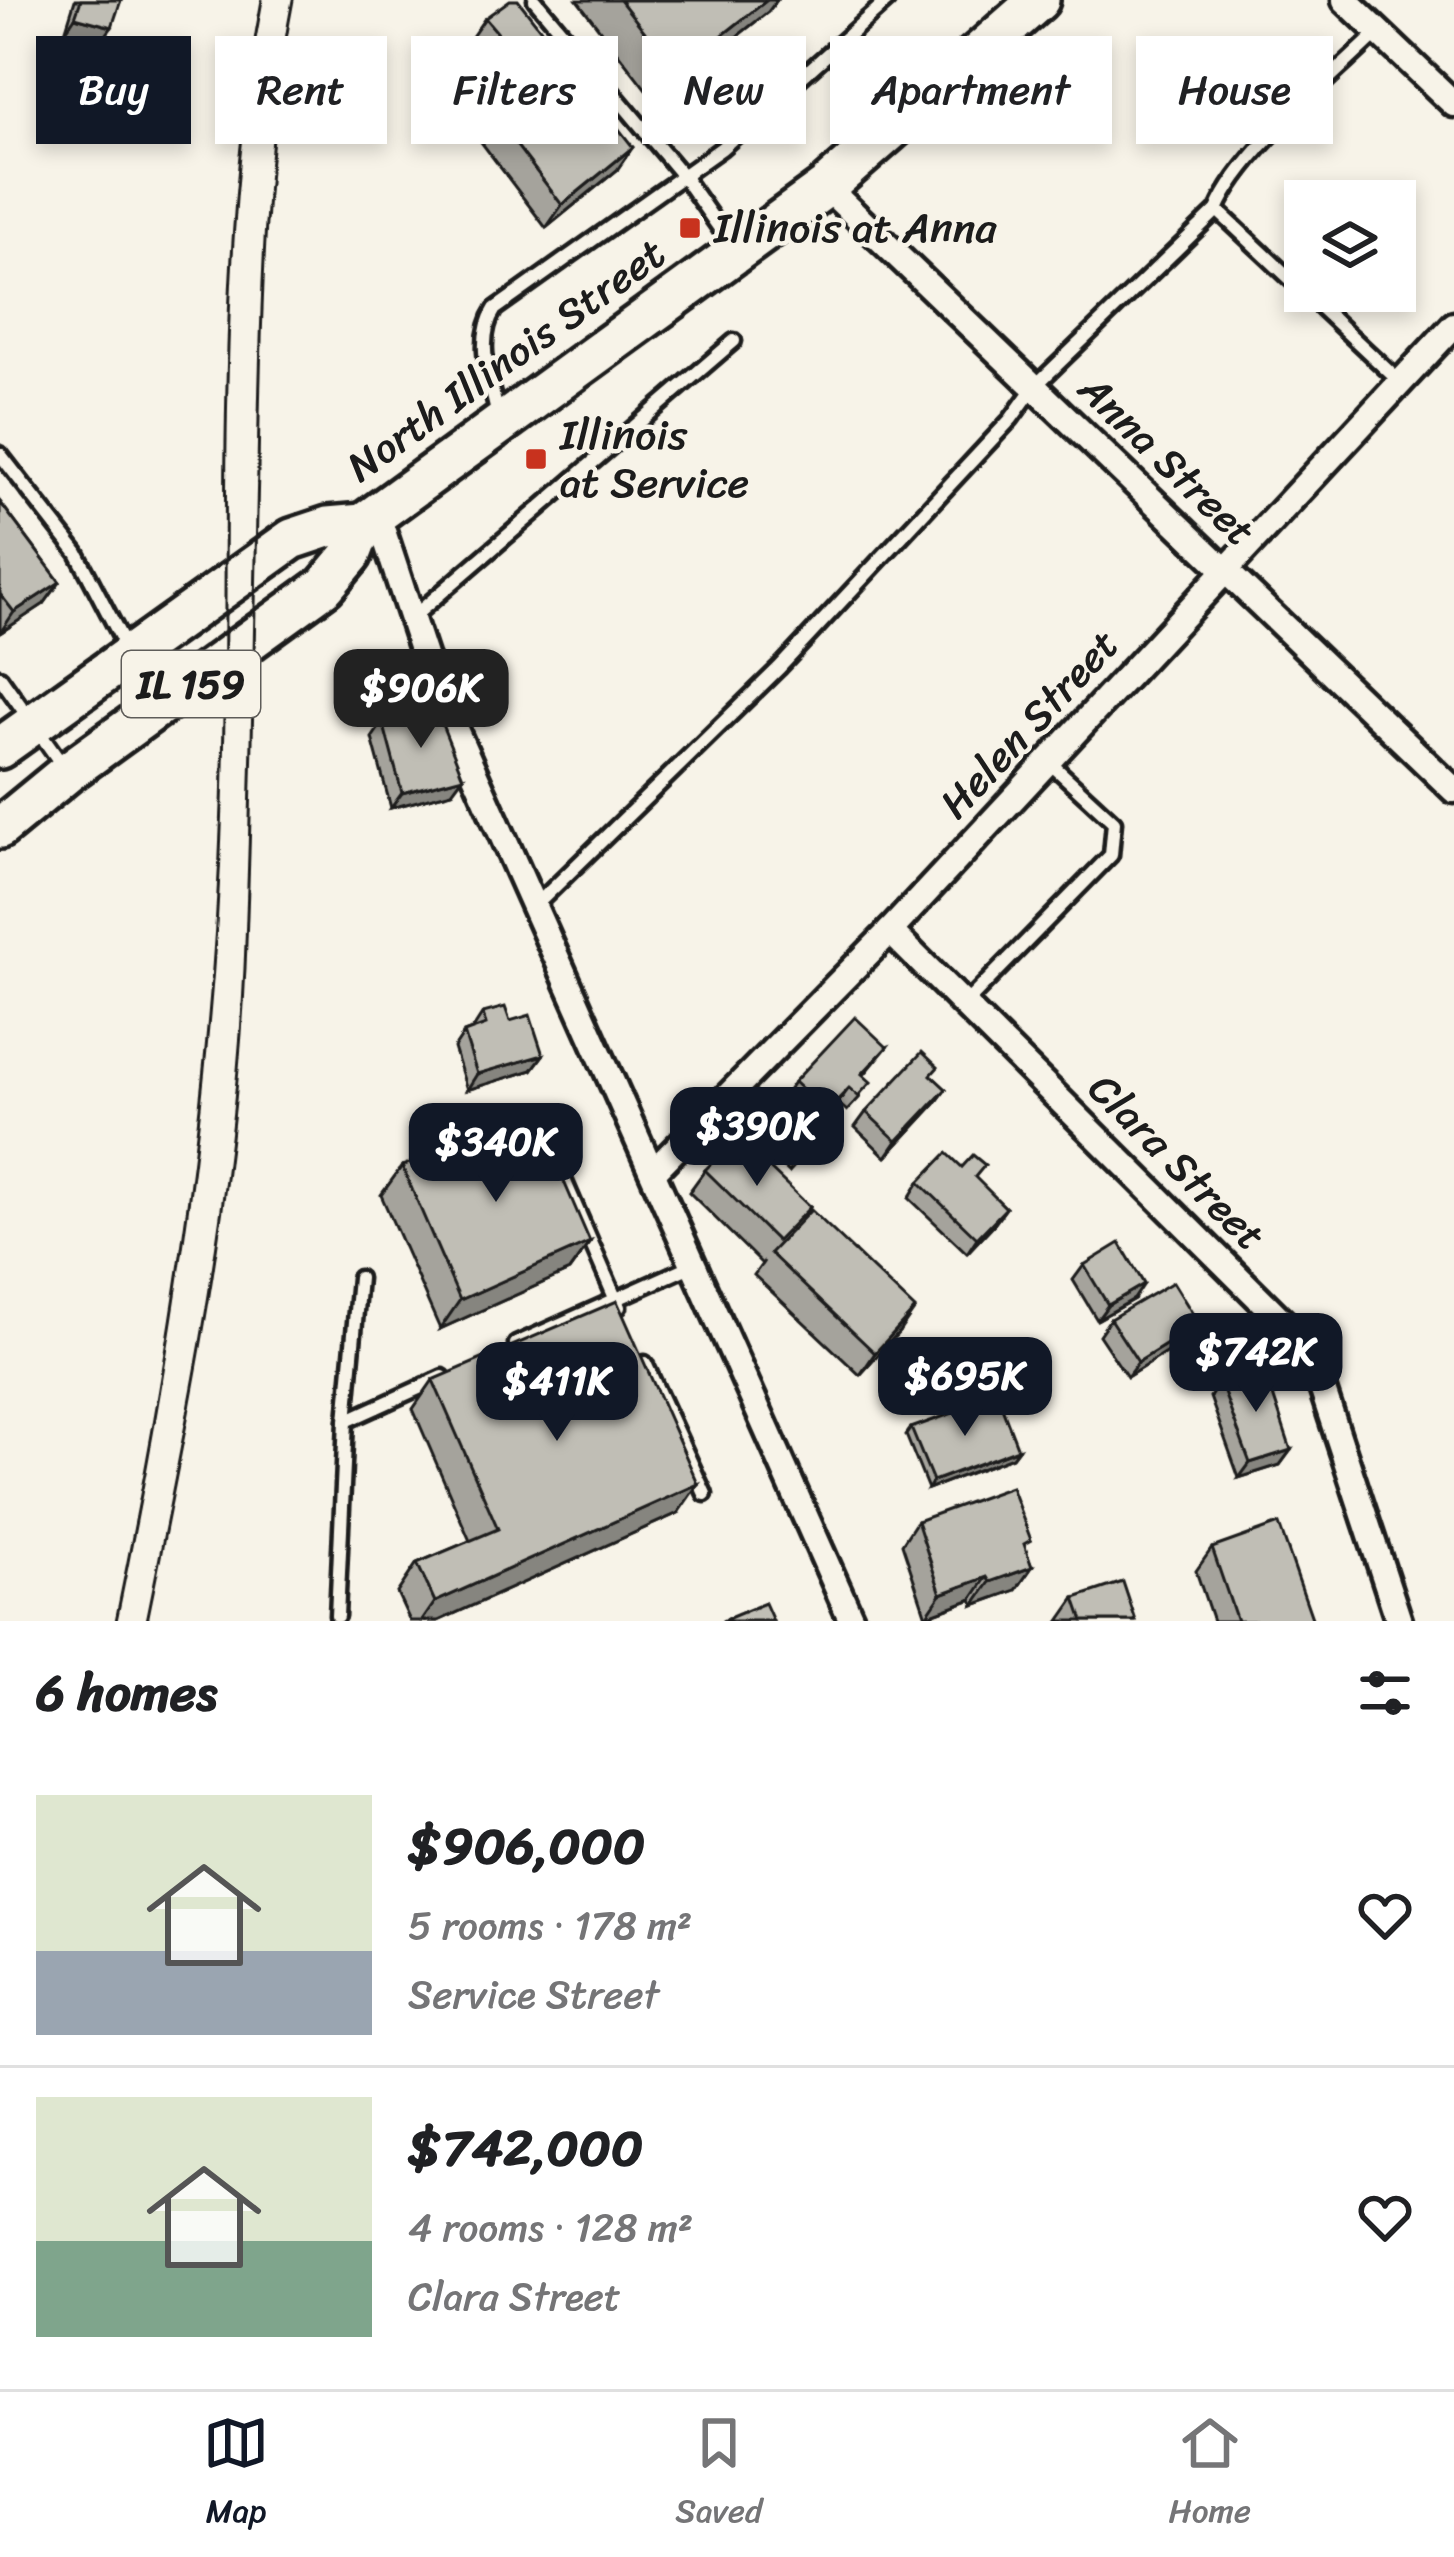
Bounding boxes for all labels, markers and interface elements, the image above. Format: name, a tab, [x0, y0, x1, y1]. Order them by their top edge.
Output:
chip: Buy	[36, 36, 191, 144]
chip: Rent	[215, 36, 387, 144]
chip: Filters	[411, 36, 618, 144]
chip: New	[642, 36, 806, 144]
chip: Apartment	[830, 36, 1112, 144]
chip: House	[1136, 36, 1333, 144]
map controls	[1284, 180, 1416, 312]
button: layers	[1284, 180, 1416, 312]
place label: Illinois at Anna	[712, 191, 997, 265]
marker: Illinois at Anna	[677, 215, 703, 241]
street label: North Illinois Street	[330, 218, 682, 502]
street label: Anna Street	[1059, 354, 1274, 565]
place label: Illinois at Service	[558, 398, 749, 520]
marker: Illinois at Service	[523, 446, 549, 472]
street label: Helen Street	[920, 611, 1138, 837]
pin: $906K	[337, 649, 505, 751]
road number: IL 159	[122, 651, 260, 717]
text: $906K	[361, 653, 481, 722]
street label: Clara Street	[1070, 1055, 1284, 1269]
pin: $390K	[673, 1087, 841, 1189]
text: $390K	[697, 1091, 817, 1160]
pin: $340K	[412, 1103, 580, 1205]
text: $340K	[436, 1107, 556, 1176]
pin: $742K	[1172, 1313, 1340, 1415]
text: $742K	[1196, 1317, 1316, 1386]
pin: $695K	[881, 1337, 1049, 1439]
text: $695K	[905, 1341, 1025, 1410]
pin: $411K	[473, 1342, 641, 1444]
text: $411K	[503, 1346, 611, 1415]
text: 6 homes	[36, 1648, 217, 1738]
icon: filters	[1352, 1660, 1418, 1726]
text: $906,000	[408, 1801, 645, 1891]
icon: home	[132, 1843, 276, 1987]
icon: heart	[1352, 1882, 1418, 1948]
text: 5 rooms · 178 m²	[408, 1891, 692, 1960]
text: Service Street	[408, 1960, 659, 2029]
text: $742,000	[408, 2103, 643, 2193]
icon: home	[132, 2145, 276, 2289]
icon: heart	[1352, 2184, 1418, 2250]
text: 4 rooms · 128 m²	[408, 2193, 693, 2262]
text: Clara Street	[408, 2262, 621, 2331]
tab: Map	[203, 2410, 269, 2540]
tab: Saved	[675, 2410, 762, 2540]
tab: Home	[1168, 2410, 1251, 2540]

